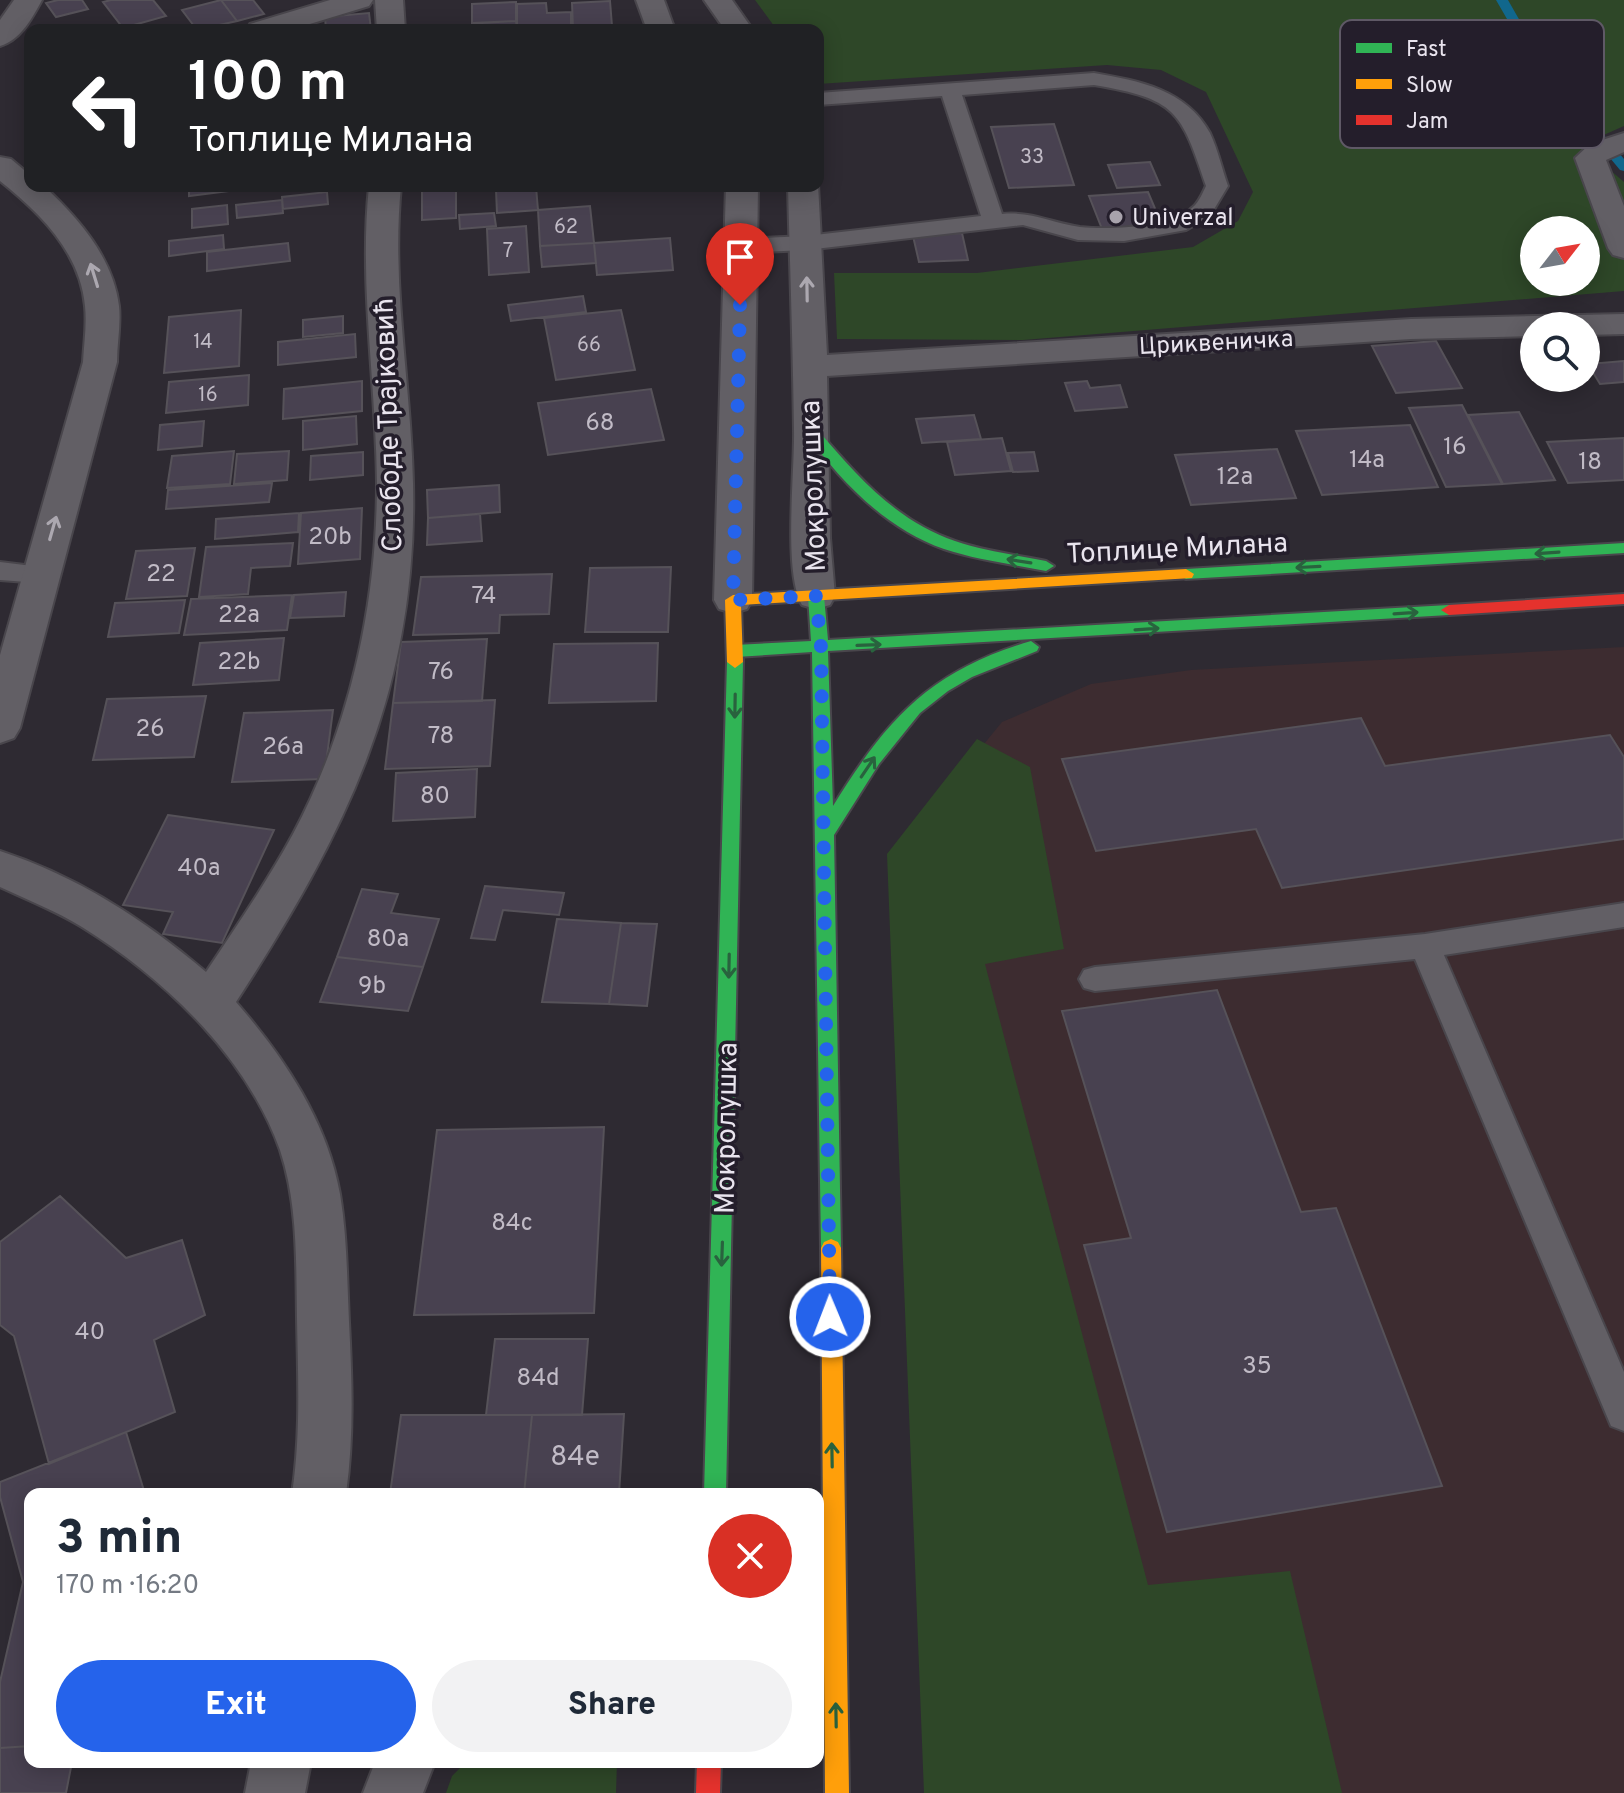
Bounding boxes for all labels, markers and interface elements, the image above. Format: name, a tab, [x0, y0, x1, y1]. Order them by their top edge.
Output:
legend	[1340, 20, 1604, 148]
text: Fast	[1406, 37, 1447, 64]
text: 100 m	[188, 50, 347, 120]
icon: left	[56, 56, 160, 160]
text: Slow	[1406, 73, 1453, 100]
text: Jam	[1406, 109, 1449, 136]
text: Топлице Милана	[188, 119, 473, 165]
house number: 33	[1020, 145, 1044, 171]
place label: Univerzal	[1132, 204, 1234, 234]
marker: Univerzal	[1107, 208, 1125, 226]
house number: 62	[554, 215, 578, 241]
north arrow	[1520, 216, 1600, 296]
map controls	[1520, 216, 1600, 392]
pin	[706, 223, 774, 305]
icon: arrive	[718, 235, 762, 279]
house number: 7	[503, 239, 513, 265]
one-way arrow	[85, 263, 100, 288]
one-way arrow	[799, 276, 814, 303]
street label: Слободе Трајковић	[368, 297, 412, 553]
button: search	[1520, 312, 1600, 392]
street label: Цриквеничка	[1138, 325, 1294, 363]
house number: 14	[193, 330, 213, 356]
house number: 66	[577, 333, 601, 359]
house number: 16	[198, 383, 218, 409]
street label: Мокролушка	[794, 399, 836, 572]
house number: 68	[586, 409, 615, 439]
house number: 16	[1443, 433, 1467, 463]
house number: 14a	[1349, 446, 1385, 476]
house number: 18	[1578, 448, 1602, 478]
house number: 12a	[1217, 463, 1253, 493]
one-way arrow	[47, 515, 62, 541]
house number: 20b	[308, 523, 352, 553]
street label: Топлице Милана	[1065, 526, 1289, 574]
one-way arrow	[1534, 546, 1561, 561]
one-way arrow	[1007, 553, 1032, 568]
house number: 22	[146, 560, 176, 590]
one-way arrow	[1295, 560, 1322, 575]
house number: 74	[471, 582, 497, 612]
house number: 22a	[218, 601, 260, 631]
one-way arrow	[1392, 605, 1419, 620]
one-way arrow	[1133, 621, 1159, 636]
one-way arrow	[855, 638, 882, 653]
house number: 22b	[218, 648, 260, 678]
house number: 76	[428, 658, 454, 688]
one-way arrow	[728, 692, 743, 719]
house number: 26	[135, 715, 165, 745]
house number: 78	[428, 722, 454, 752]
house number: 26a	[262, 733, 304, 763]
one-way arrow	[860, 757, 876, 779]
house number: 80	[420, 782, 450, 812]
house number: 40a	[178, 854, 220, 884]
house number: 80a	[367, 925, 409, 955]
one-way arrow	[721, 952, 737, 979]
house number: 9b	[358, 972, 386, 1002]
street label: Мокролушка	[709, 1042, 747, 1214]
house number: 84c	[491, 1209, 533, 1239]
one-way arrow	[714, 1240, 729, 1267]
position arrow	[788, 1275, 872, 1359]
house number: 40	[75, 1318, 105, 1348]
house number: 35	[1242, 1352, 1272, 1382]
house number: 84d	[516, 1364, 560, 1394]
house number: 84e	[550, 1440, 600, 1476]
one-way arrow	[824, 1442, 840, 1469]
text: 3 min	[56, 1510, 182, 1570]
button: close	[708, 1514, 792, 1598]
text: 170 m · 16:20	[56, 1570, 199, 1603]
button: Exit	[56, 1660, 416, 1752]
button: Share	[432, 1660, 792, 1752]
one-way arrow	[828, 1702, 843, 1729]

